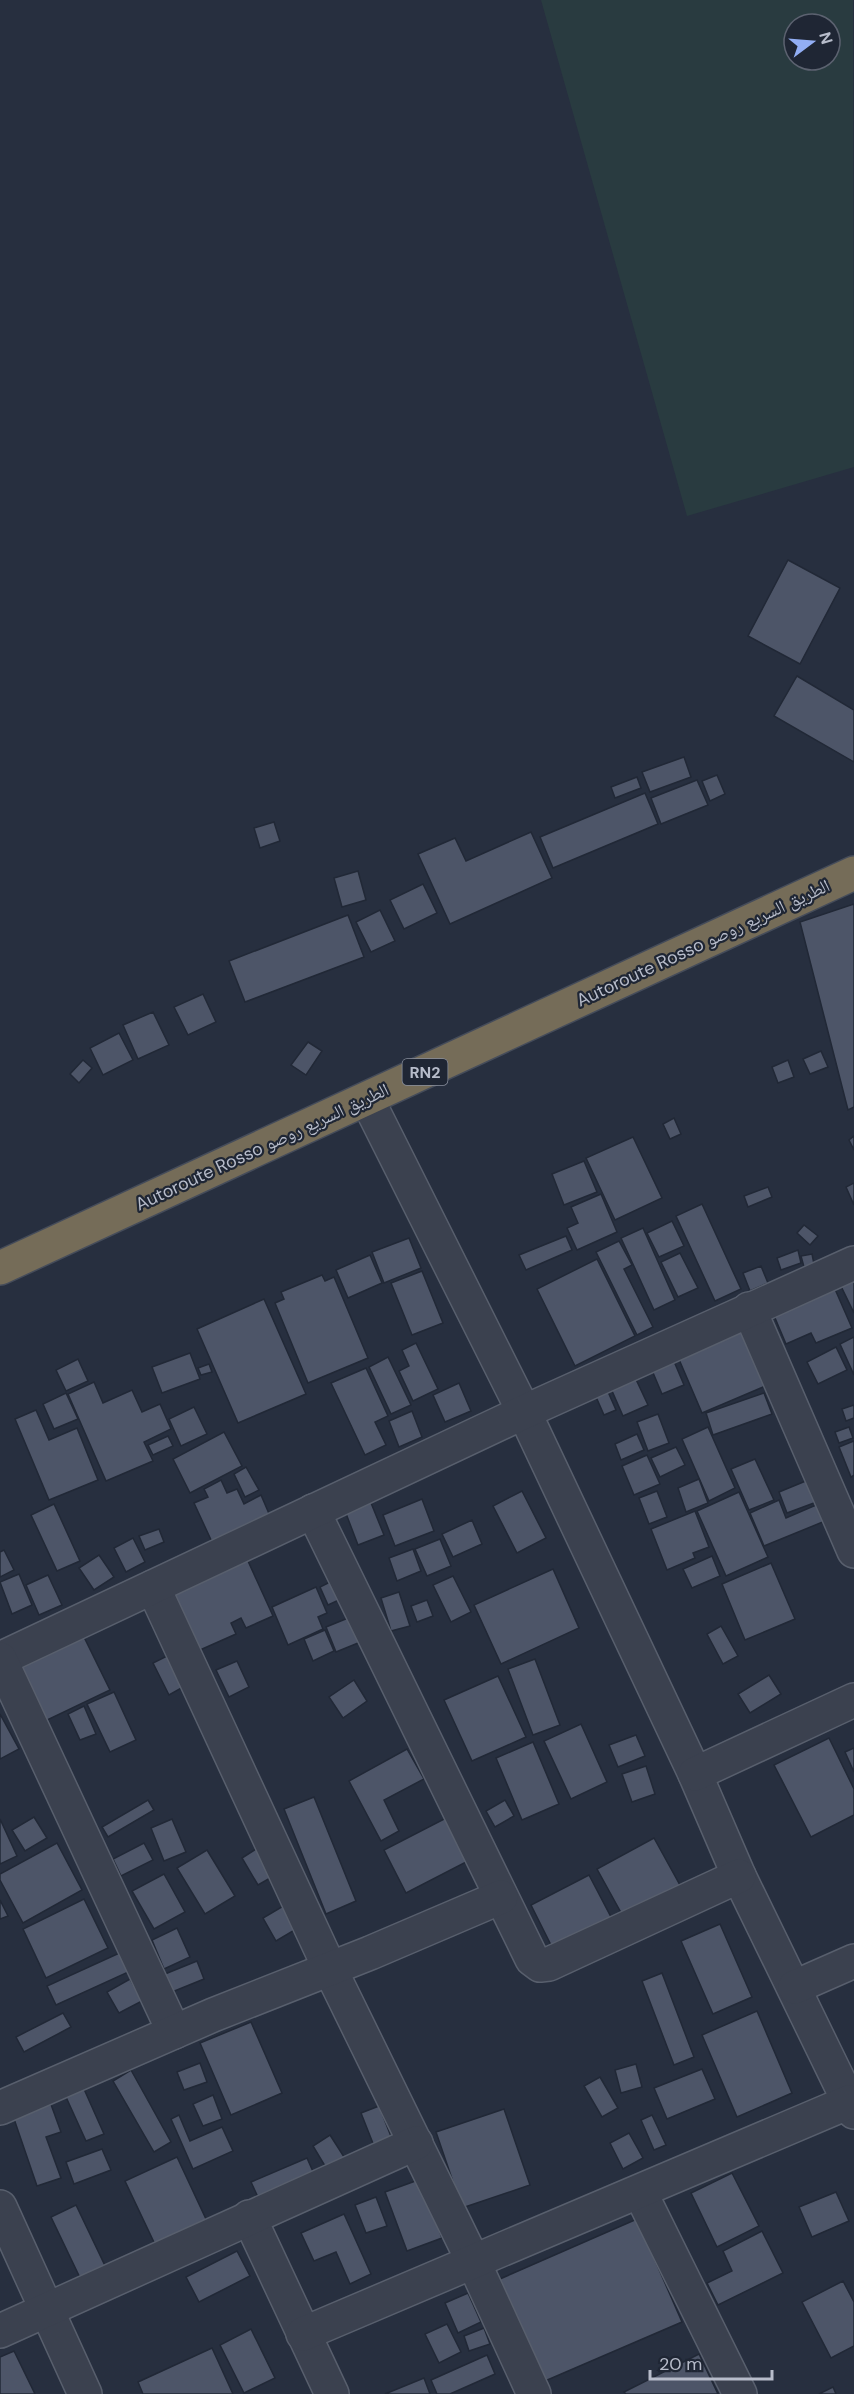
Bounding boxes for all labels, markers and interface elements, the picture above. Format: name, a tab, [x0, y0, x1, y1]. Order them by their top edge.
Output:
north arrow	[782, 12, 842, 72]
text: N	[814, 29, 838, 47]
street label: Autoroute Rosso الطريق السريع روصو	[572, 874, 834, 1012]
road number: RN2	[402, 1059, 448, 1085]
street label: Autoroute Rosso الطريق السريع روصو	[131, 1078, 393, 1216]
scale bar	[650, 2343, 772, 2381]
text: 20 m	[659, 2352, 702, 2376]

